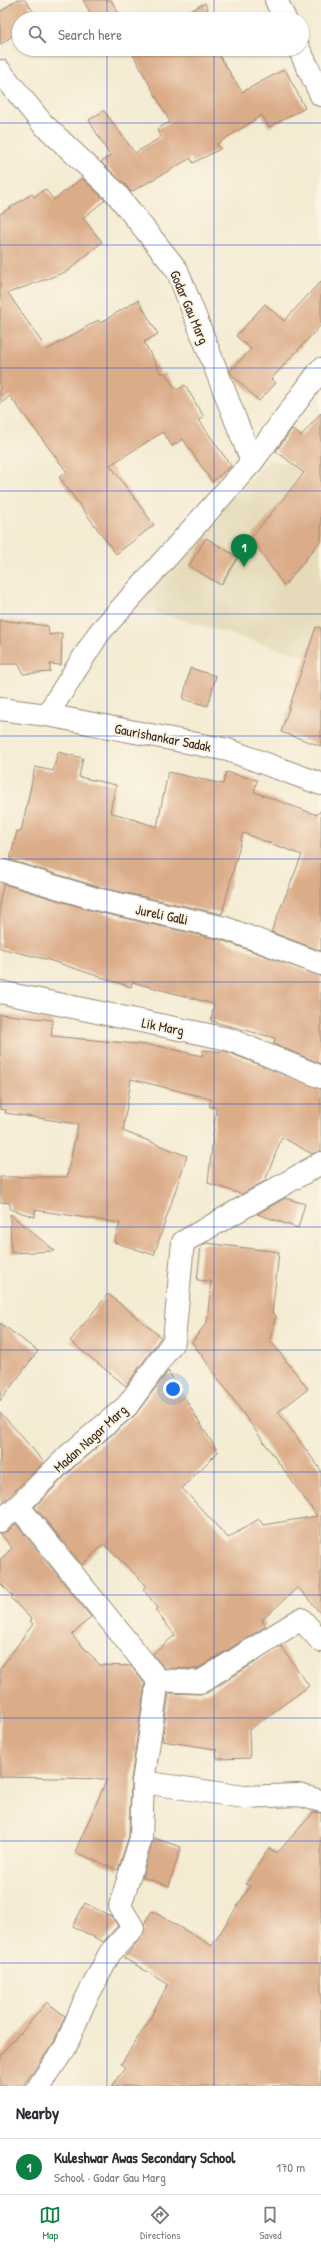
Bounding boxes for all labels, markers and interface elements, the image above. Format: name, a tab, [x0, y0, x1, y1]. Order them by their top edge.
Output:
search box	[12, 12, 309, 56]
icon: search	[26, 23, 48, 45]
text: Search here	[58, 24, 122, 45]
street label: Godar Gau Marg	[165, 267, 214, 347]
pin: 1	[231, 534, 257, 567]
street label: Gaurishankar Sadak	[113, 718, 213, 756]
street label: Jureli Galli	[134, 899, 190, 929]
street label: Lik Marg	[140, 1013, 186, 1040]
your location	[163, 1379, 183, 1399]
street label: Madan Nagar Marg	[49, 1400, 132, 1477]
text: Nearby	[16, 2101, 59, 2124]
text: Kuleshwar Awas Secondary School	[54, 2147, 235, 2168]
text: 1	[27, 2158, 31, 2176]
text: 170 m	[276, 2158, 305, 2176]
text: School · Godar Gau Marg	[54, 2168, 166, 2186]
tab: Map	[39, 2204, 61, 2242]
tab: Directions	[140, 2204, 181, 2242]
tab: Saved	[259, 2204, 282, 2242]

